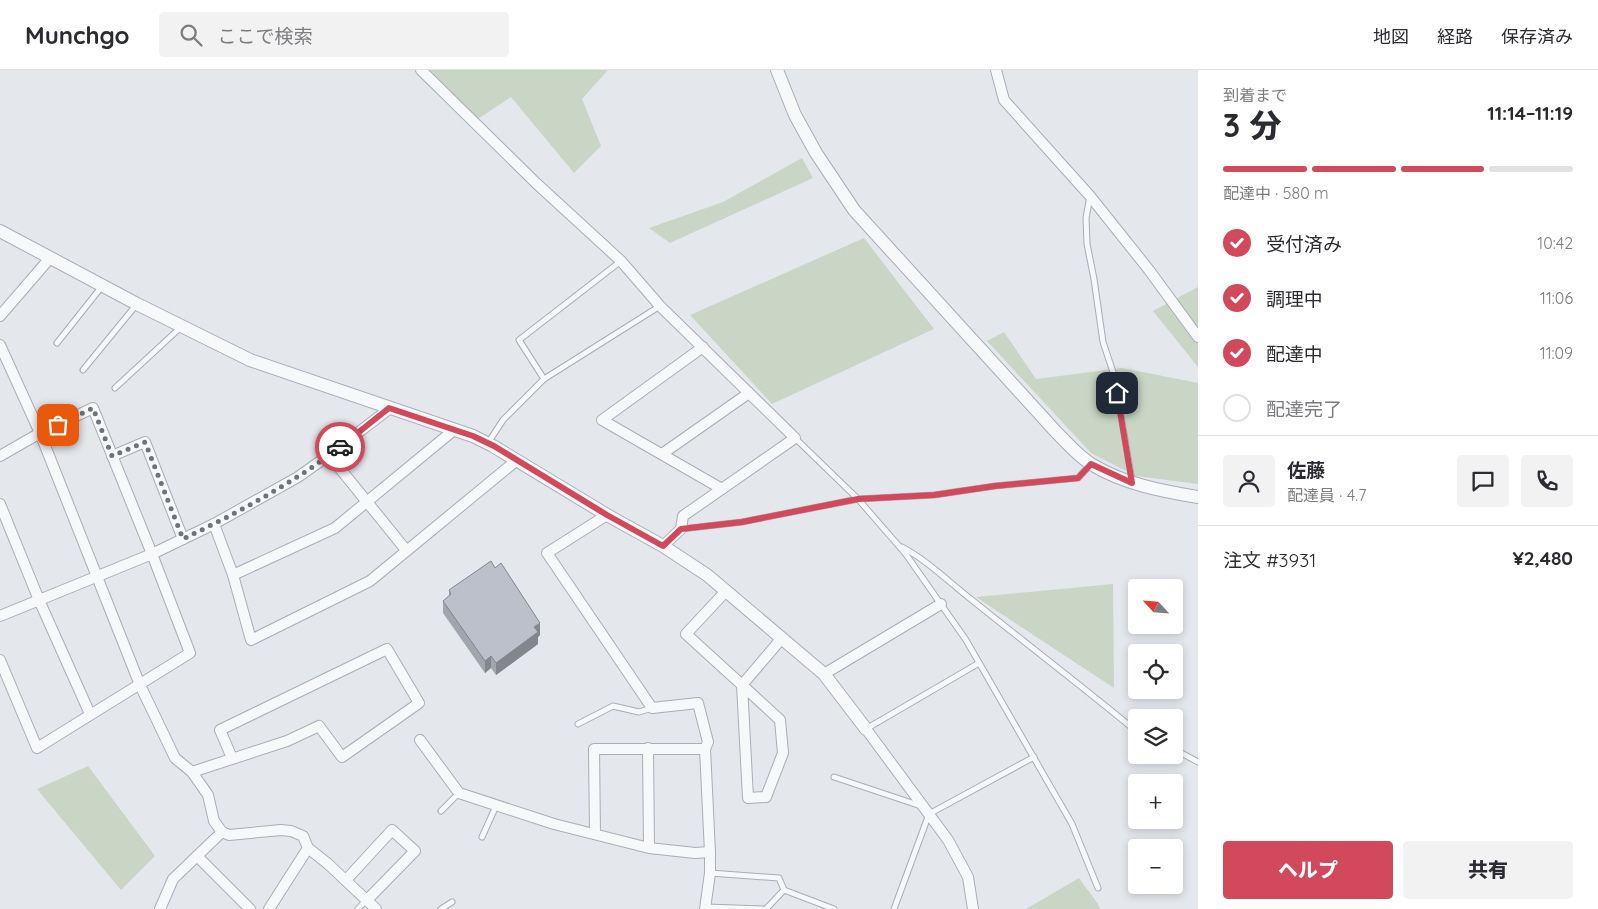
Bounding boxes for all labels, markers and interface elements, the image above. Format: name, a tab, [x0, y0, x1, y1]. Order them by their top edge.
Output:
search box	[159, 12, 509, 57]
text: Munchgo	[25, 20, 129, 50]
icon: search	[177, 21, 205, 49]
text: ここで検索	[217, 24, 312, 48]
text: 地図	[1373, 25, 1409, 48]
text: 経路	[1437, 25, 1473, 48]
text: 保存済み	[1501, 25, 1573, 48]
text: 到着まで	[1223, 85, 1287, 105]
text: 11:14–11:19	[1487, 101, 1573, 125]
text: 3 分	[1223, 105, 1281, 145]
text: 配達中 · 580 m	[1223, 183, 1329, 203]
icon: check	[1223, 229, 1251, 257]
text: 受付済み	[1266, 232, 1342, 256]
text: 10:42	[1537, 233, 1573, 253]
icon: check	[1223, 284, 1251, 312]
text: 調理中	[1266, 287, 1323, 311]
text: 11:06	[1540, 288, 1573, 308]
icon: check	[1223, 339, 1251, 367]
text: 配達中	[1266, 342, 1323, 366]
text: 11:09	[1540, 343, 1573, 363]
pin	[1096, 372, 1138, 414]
icon: home	[1103, 379, 1131, 407]
text: 配達完了	[1266, 397, 1342, 421]
pin	[37, 404, 79, 446]
icon: bag	[44, 411, 72, 439]
courier	[315, 422, 365, 472]
icon: car	[326, 433, 354, 461]
button: person	[1223, 455, 1275, 507]
button: chat	[1457, 455, 1509, 507]
button: phone	[1521, 455, 1573, 507]
text: 佐藤	[1287, 458, 1325, 482]
text: 配達員 · 4.7	[1287, 485, 1366, 505]
text: ¥2,480	[1512, 546, 1573, 570]
text: 注文 #3931	[1223, 548, 1316, 572]
north arrow	[1128, 579, 1182, 634]
map controls	[1128, 579, 1183, 894]
button: locate	[1128, 644, 1183, 699]
button: layers	[1128, 709, 1183, 764]
button: +	[1128, 774, 1183, 829]
button: −	[1128, 839, 1183, 894]
button: ヘルプ	[1223, 841, 1393, 899]
button: 共有	[1403, 841, 1573, 899]

